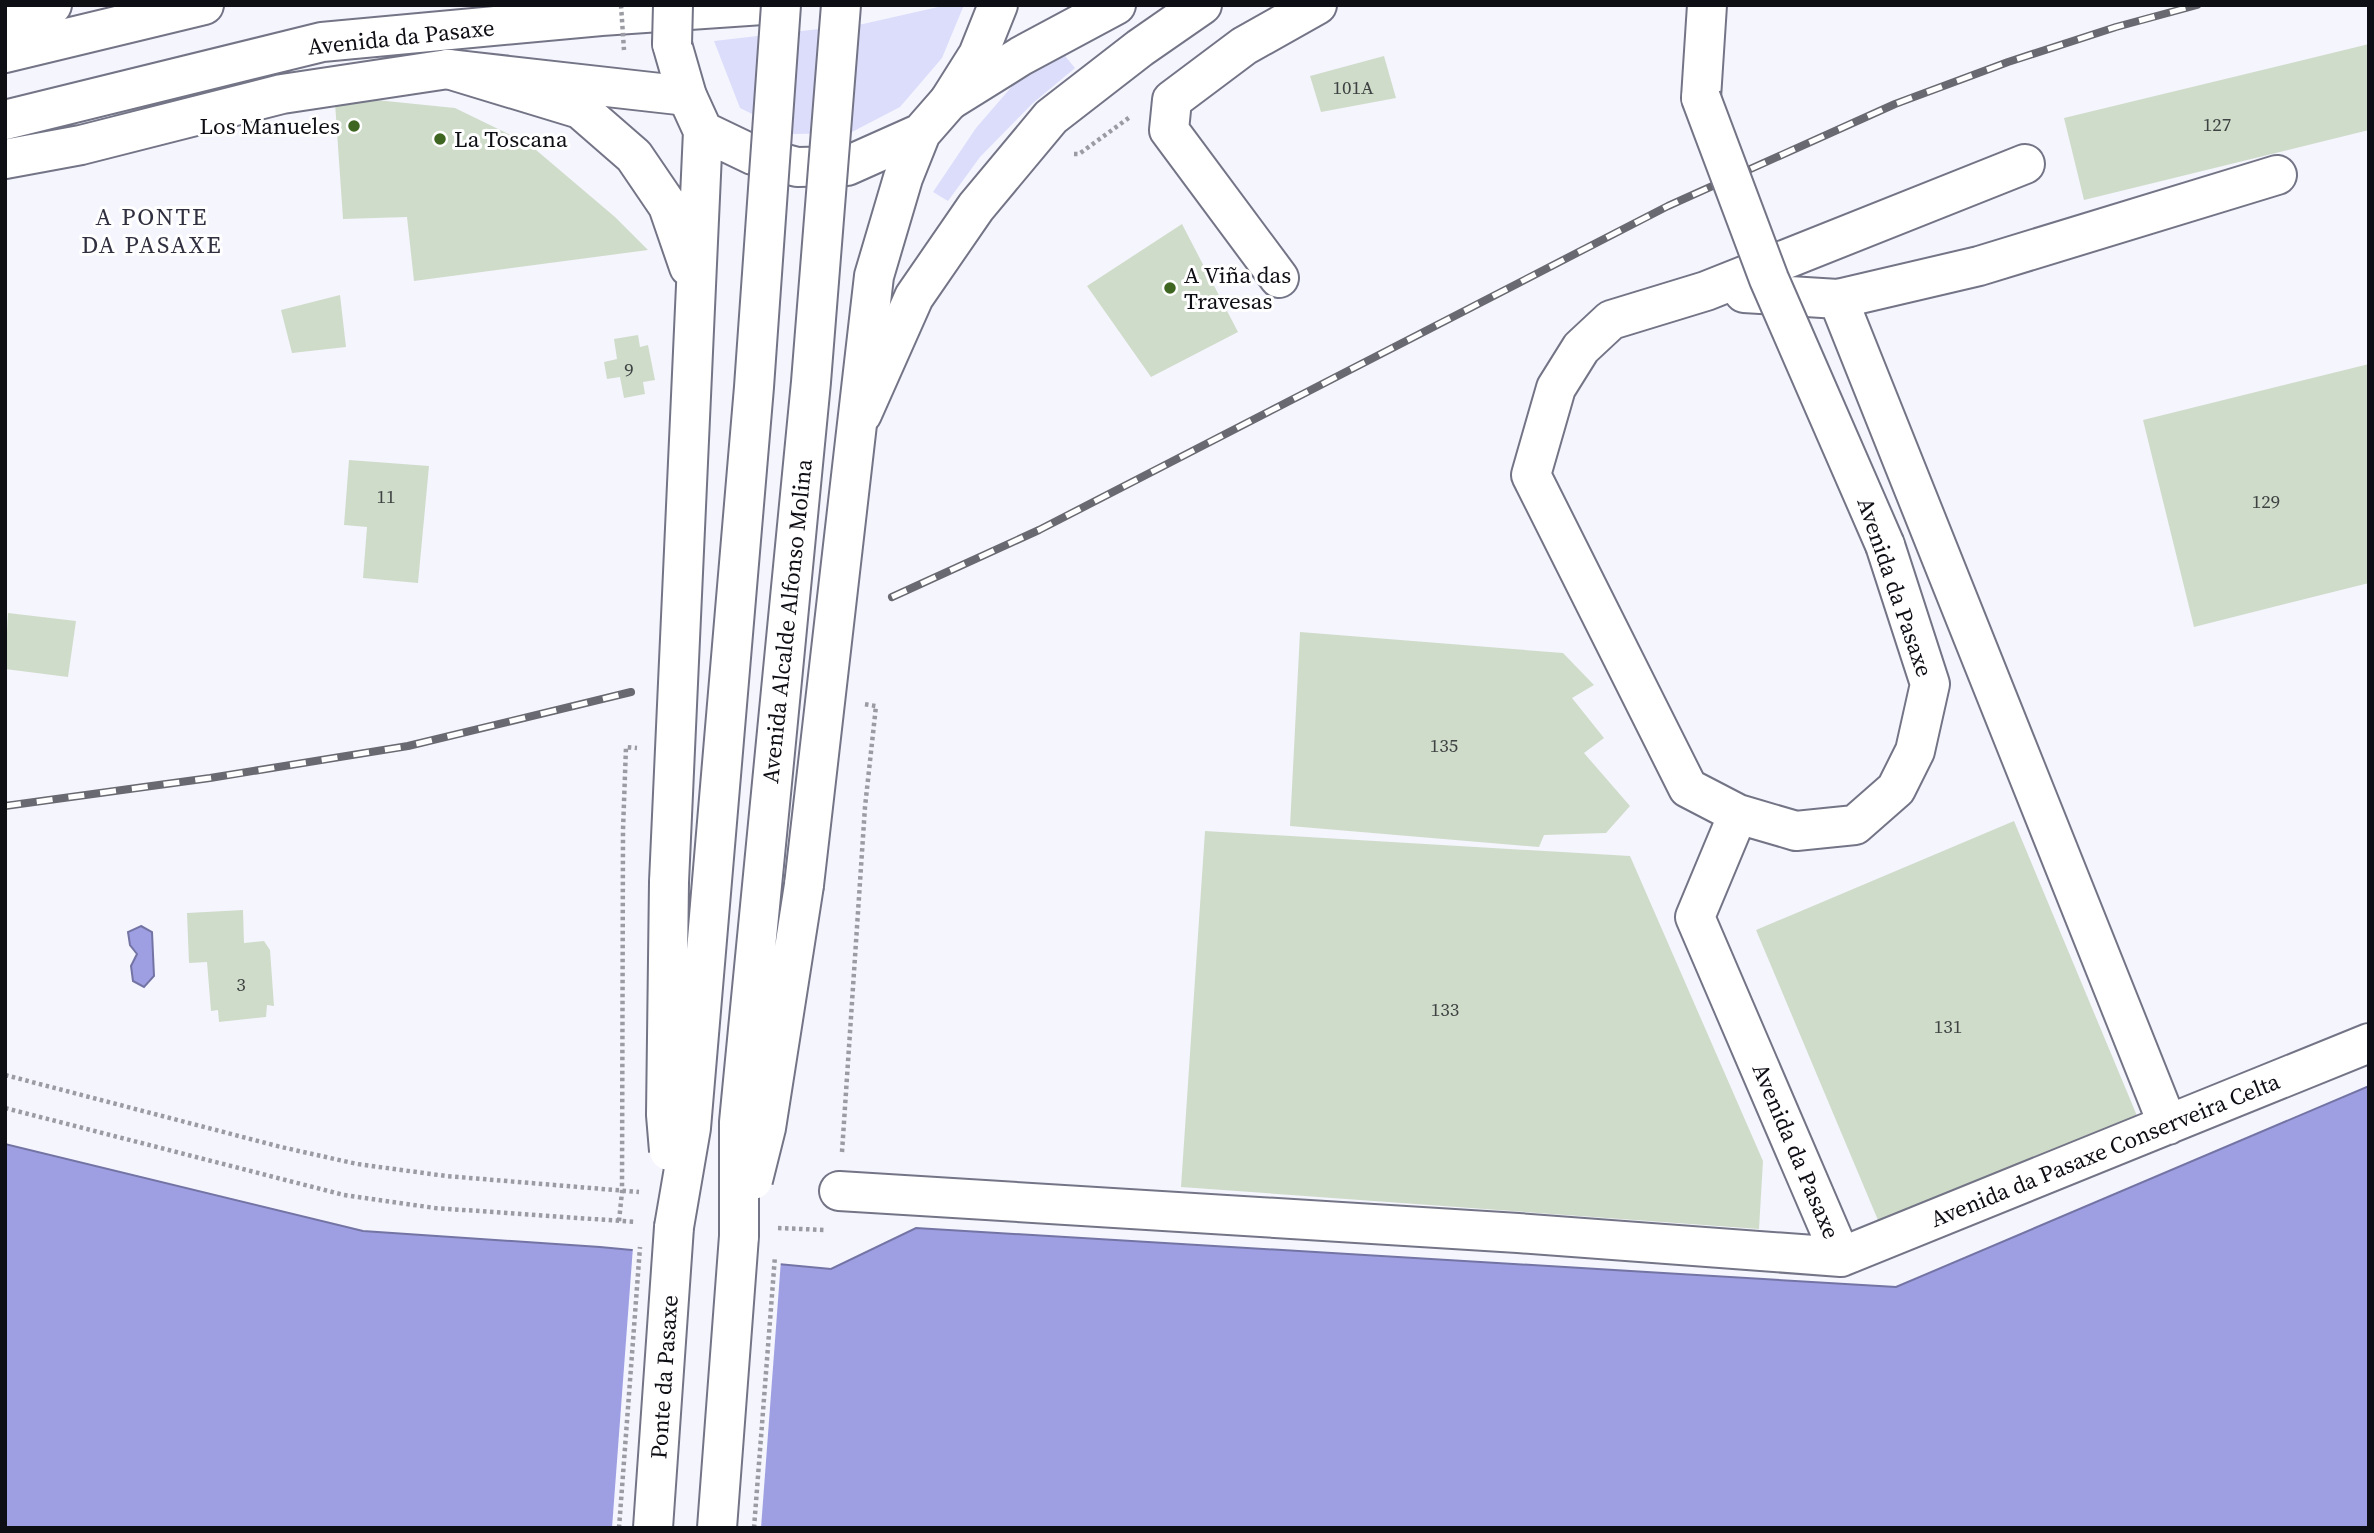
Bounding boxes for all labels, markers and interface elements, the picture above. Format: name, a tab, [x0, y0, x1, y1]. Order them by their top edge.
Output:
street label: Avenida da Pasaxe	[306, 11, 496, 63]
house number: 101A	[1332, 74, 1374, 100]
place label: Los Manueles	[199, 110, 340, 142]
house number: 127	[2203, 111, 2231, 137]
marker: Los Manueles	[346, 118, 362, 134]
place label: La Toscana	[454, 123, 568, 155]
marker: La Toscana	[432, 131, 448, 147]
district label: A PONTE DA PASAXE	[81, 200, 223, 261]
place label: A Viña das Travesas	[1184, 259, 1291, 317]
marker: A Viña das Travesas	[1162, 280, 1178, 296]
house number: 9	[624, 356, 634, 382]
street label: Avenida Alcalde Alfonso Molina	[754, 457, 820, 785]
house number: 11	[376, 483, 396, 509]
house number: 129	[2252, 488, 2280, 514]
street label: Avenida da Pasaxe	[1849, 493, 1941, 681]
house number: 135	[1430, 732, 1458, 758]
house number: 3	[236, 971, 246, 997]
house number: 133	[1431, 996, 1459, 1022]
house number: 131	[1934, 1013, 1962, 1039]
street label: Avenida da Pasaxe	[1745, 1058, 1847, 1244]
street label: Avenida da Pasaxe Conserveira Celta	[1926, 1065, 2285, 1235]
street label: Ponte da Pasaxe	[642, 1294, 686, 1460]

